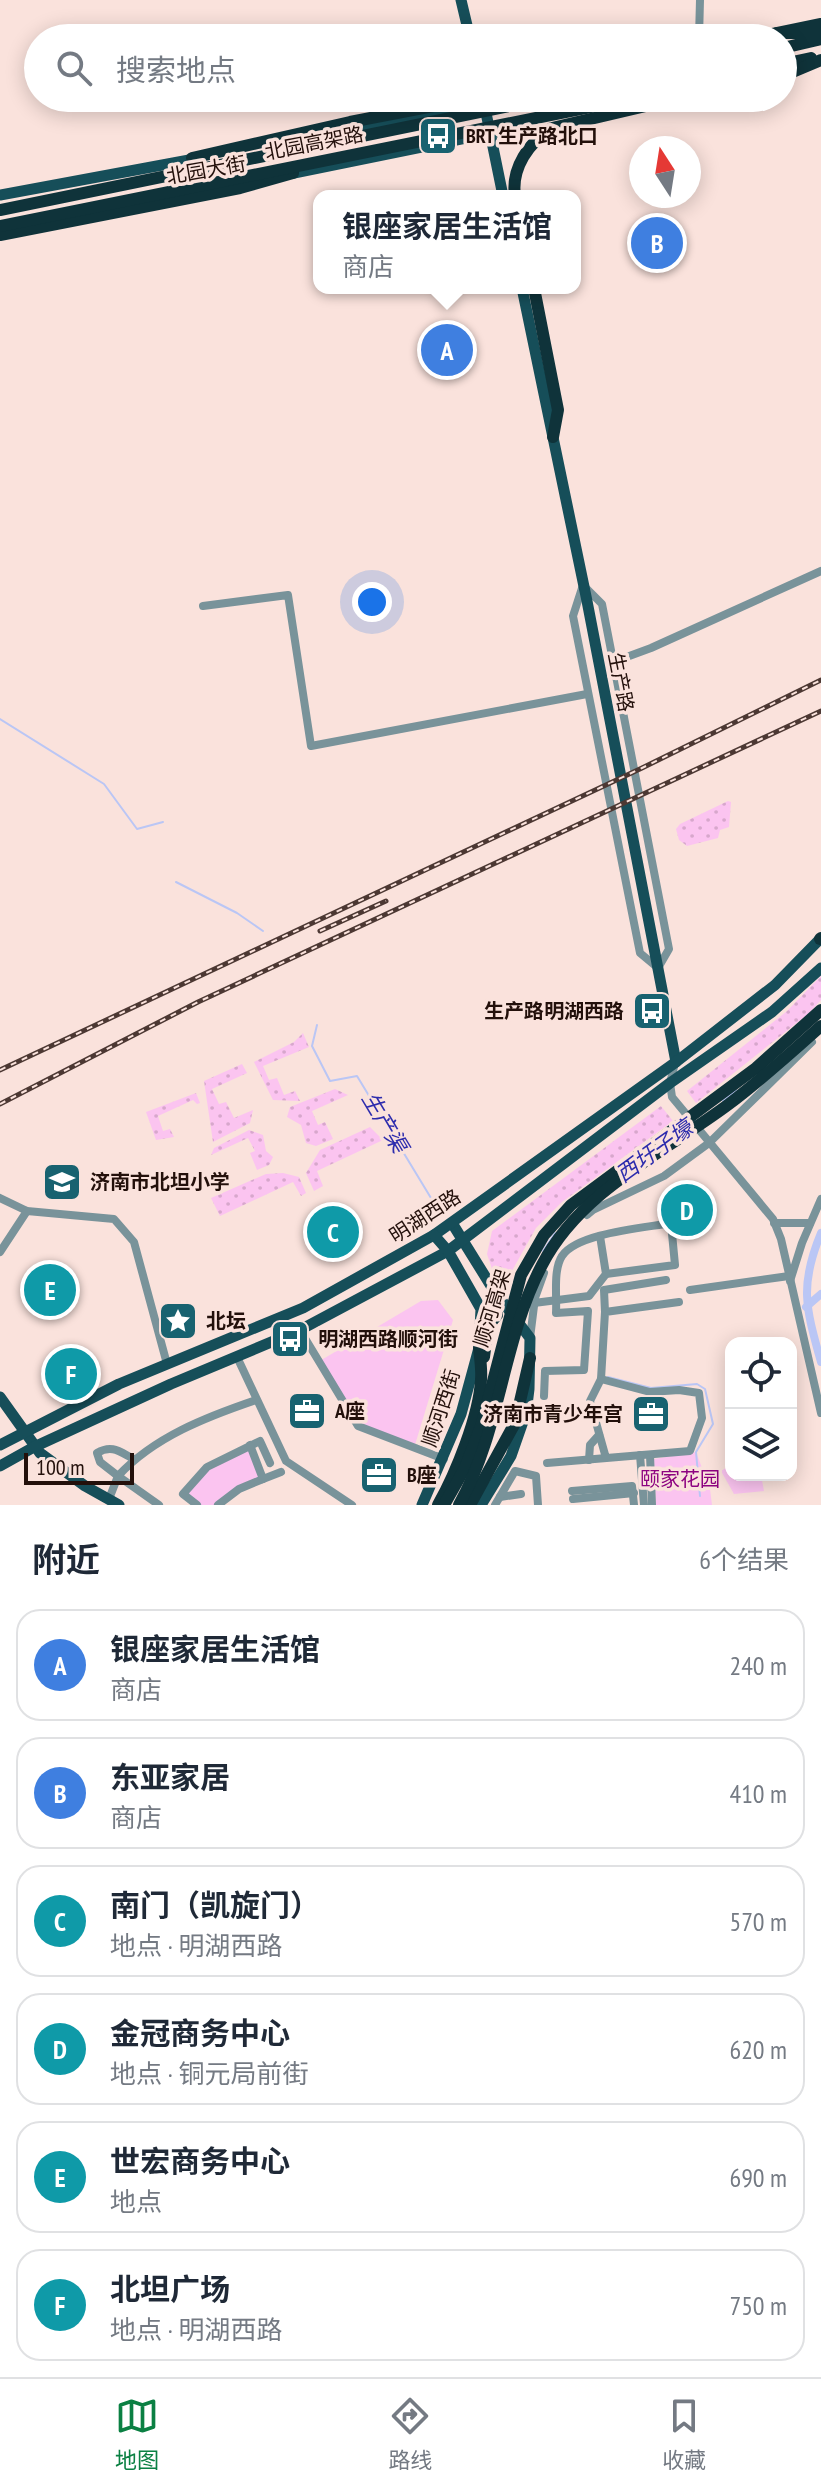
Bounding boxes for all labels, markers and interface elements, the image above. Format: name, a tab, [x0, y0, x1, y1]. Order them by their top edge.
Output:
search box	[24, 24, 797, 112]
icon: search	[52, 46, 96, 90]
text: 搜索地点	[116, 50, 236, 89]
bus stop icon: BRT 生产路北口	[417, 115, 459, 157]
street label: 北园高架路	[262, 121, 366, 165]
place label: BRT 生产路北口	[466, 123, 598, 149]
north arrow	[629, 136, 701, 208]
street label: 北园大街	[164, 150, 248, 190]
popup	[313, 190, 581, 294]
text: 银座家居生活馆	[342, 206, 552, 245]
pin: B	[631, 213, 683, 273]
text: 商店	[342, 250, 394, 283]
pin: A	[421, 320, 473, 380]
your location	[352, 582, 392, 622]
street label: 生产路	[603, 650, 639, 714]
bus stop icon: 生产路明湖西路	[631, 990, 673, 1032]
place label: 生产路明湖西路	[484, 998, 624, 1024]
water label: 生产渠	[356, 1086, 416, 1160]
water label: 西圩子壕	[610, 1111, 701, 1188]
school or university icon: 济南市北坦小学	[41, 1161, 83, 1203]
place label: 济南市北坦小学	[90, 1169, 230, 1195]
pin: D	[661, 1180, 713, 1240]
street label: 明湖西路	[384, 1183, 466, 1249]
pin: C	[307, 1202, 359, 1262]
pin: E	[24, 1260, 76, 1320]
street label: 顺河高架	[468, 1266, 516, 1350]
place icon: 北坛	[157, 1300, 199, 1342]
place label: 北坛	[206, 1308, 246, 1334]
bus stop icon: 明湖西路顺河街	[269, 1318, 311, 1360]
place label: 明湖西路顺河街	[318, 1326, 458, 1352]
map controls	[725, 1337, 797, 1481]
button: locate	[725, 1337, 797, 1409]
pin: F	[45, 1344, 97, 1404]
street label: 顺河西街	[416, 1366, 466, 1450]
office icon: A座	[286, 1390, 328, 1432]
office icon: 济南市青少年宫	[630, 1393, 672, 1435]
place label: A座	[334, 1398, 365, 1424]
place label: 济南市青少年宫	[483, 1401, 623, 1427]
button: layers	[725, 1409, 797, 1481]
scale bar	[24, 1449, 134, 1485]
text: 100 m	[36, 1453, 85, 1481]
office icon: B座	[358, 1454, 400, 1496]
place label: B座	[407, 1462, 437, 1488]
park label: 颐家花园	[640, 1466, 720, 1492]
text: 附近	[32, 1537, 100, 1581]
text: 6个结果	[699, 1543, 789, 1576]
text: 银座家居生活馆	[110, 1629, 320, 1668]
text: A	[53, 1649, 67, 1682]
text: 240 m	[729, 1649, 787, 1682]
text: 商店	[110, 1673, 162, 1706]
text: 东亚家居	[110, 1757, 230, 1796]
text: B	[54, 1777, 66, 1810]
text: 410 m	[729, 1777, 787, 1810]
text: 商店	[110, 1801, 162, 1834]
text: 南门（凯旋门）	[110, 1885, 320, 1924]
text: C	[54, 1905, 66, 1938]
text: 570 m	[729, 1905, 787, 1938]
text: 地点 · 明湖西路	[110, 1929, 283, 1962]
text: 金冠商务中心	[110, 2013, 290, 2052]
text: D	[53, 2033, 67, 2066]
text: 620 m	[729, 2033, 787, 2066]
text: 地点 · 铜元局前街	[110, 2057, 309, 2090]
text: 世宏商务中心	[110, 2141, 290, 2180]
text: E	[54, 2161, 66, 2194]
text: 690 m	[729, 2161, 787, 2194]
text: 地点	[110, 2185, 162, 2218]
text: 北坦广场	[110, 2269, 230, 2308]
text: F	[55, 2289, 65, 2322]
text: 750 m	[729, 2289, 787, 2322]
text: 地点 · 明湖西路	[110, 2313, 283, 2346]
tab: 地图	[115, 2394, 159, 2474]
tab: 路线	[388, 2394, 432, 2474]
tab: 收藏	[662, 2394, 706, 2474]

